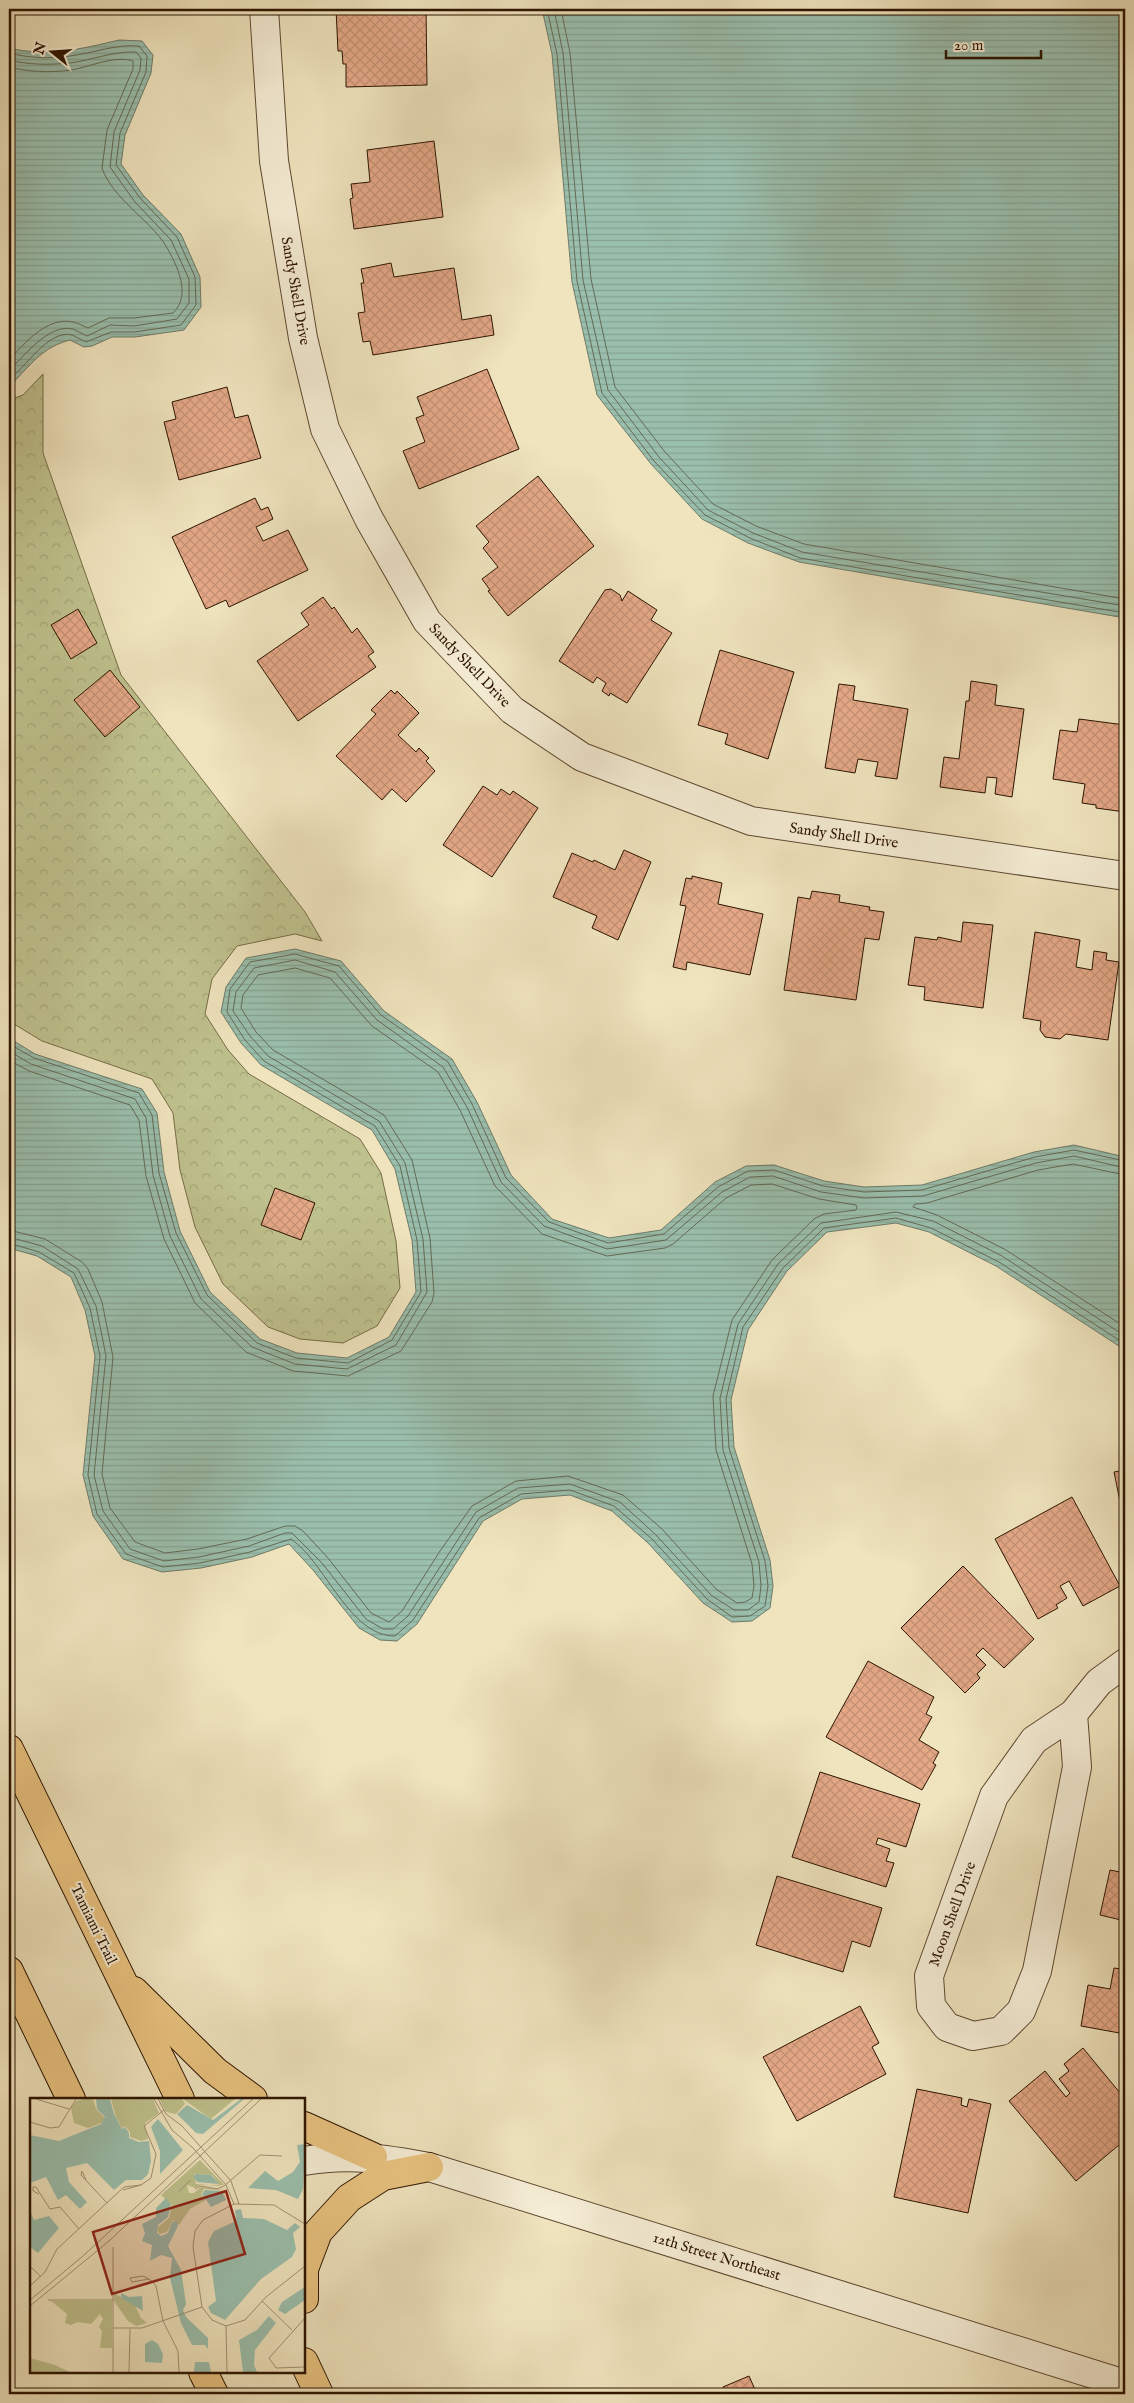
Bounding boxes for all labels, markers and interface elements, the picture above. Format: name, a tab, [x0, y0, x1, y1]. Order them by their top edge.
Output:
north arrow	[28, 28, 78, 78]
scale bar	[946, 28, 1042, 60]
text: 20 m	[954, 36, 984, 55]
text: N	[30, 40, 51, 58]
street label: Sandy Shell Drive	[277, 235, 314, 347]
street label: Sandy Shell Drive	[425, 619, 515, 711]
street label: Sandy Shell Drive	[788, 818, 900, 853]
street label: Moon Shell Drive	[925, 1859, 980, 1969]
street label: Tamiami Trail	[66, 1881, 122, 1968]
inset map	[30, 2098, 305, 2373]
street label: 12th Street Northeast	[651, 2228, 783, 2285]

